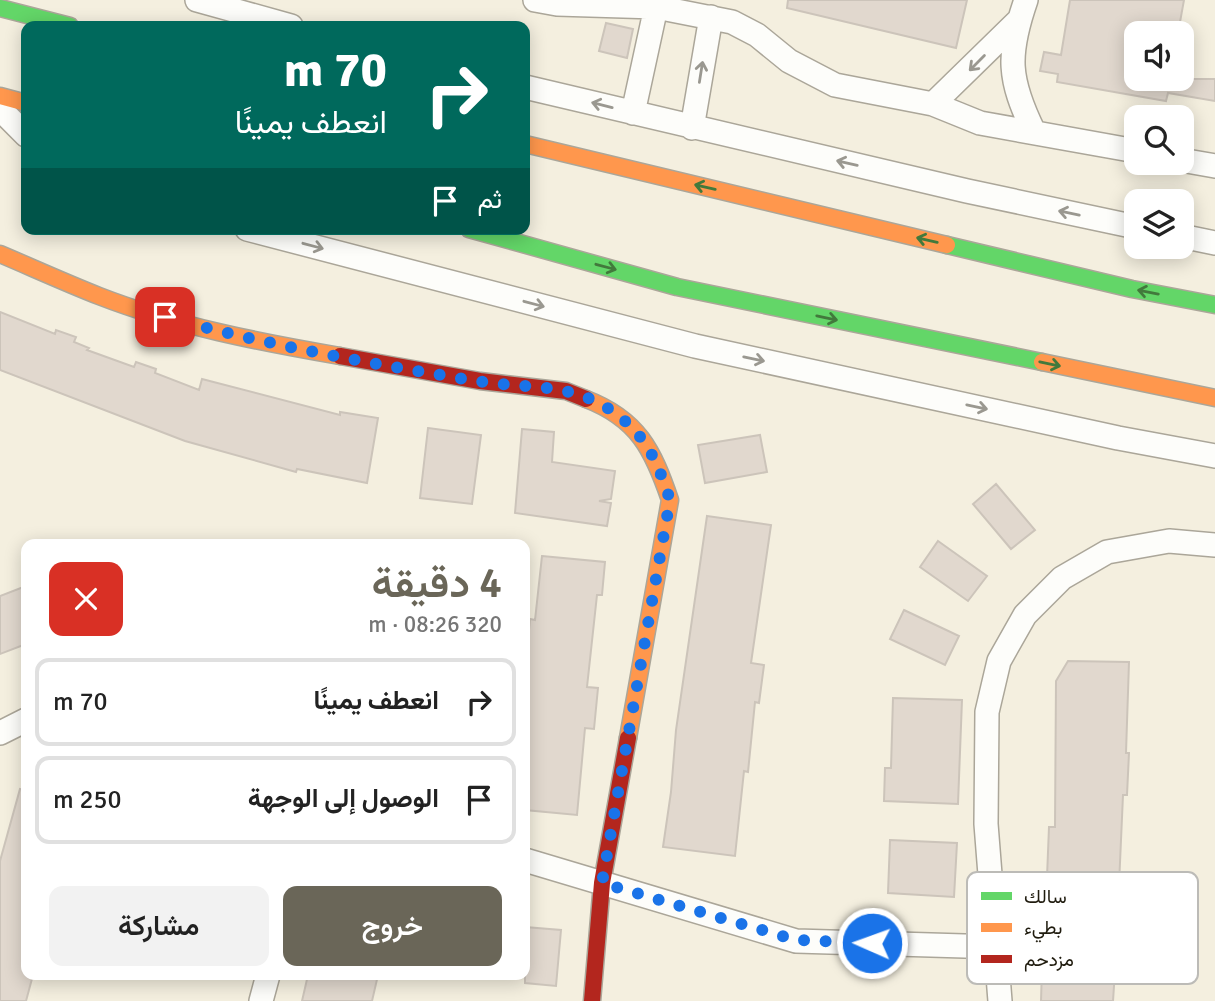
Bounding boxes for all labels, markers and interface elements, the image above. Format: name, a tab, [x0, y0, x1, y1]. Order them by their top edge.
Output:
map controls	[1124, 21, 1194, 259]
button: sound	[1124, 21, 1194, 91]
text: 70 m	[284, 40, 387, 100]
icon: right	[411, 49, 502, 140]
one-way arrow	[969, 55, 986, 72]
one-way arrow	[695, 61, 708, 84]
one-way arrow	[591, 98, 614, 112]
text: انعطف يمينًا	[235, 103, 387, 142]
button: search	[1124, 105, 1194, 175]
one-way arrow	[836, 156, 859, 169]
one-way arrow	[694, 180, 717, 194]
icon: arrive	[426, 182, 464, 220]
text: ثم	[478, 184, 502, 216]
button: layers	[1124, 189, 1194, 259]
one-way arrow	[1058, 205, 1081, 219]
one-way arrow	[916, 233, 938, 246]
one-way arrow	[302, 241, 324, 254]
one-way arrow	[594, 261, 616, 274]
one-way arrow	[1137, 285, 1160, 299]
pin	[135, 287, 195, 347]
icon: arrive	[146, 298, 184, 336]
one-way arrow	[522, 298, 544, 311]
one-way arrow	[815, 311, 838, 325]
one-way arrow	[742, 352, 765, 366]
one-way arrow	[1038, 358, 1061, 372]
one-way arrow	[965, 401, 988, 414]
text: 4 دقيقة	[371, 558, 502, 609]
button: close	[49, 562, 123, 636]
text: 320 m · 08:26	[368, 610, 502, 639]
icon: right	[460, 683, 498, 721]
text: انعطف يمينًا	[313, 685, 439, 717]
text: 70 m	[53, 686, 108, 718]
icon: arrive	[460, 781, 498, 819]
text: الوصول إلى الوجهة	[248, 783, 439, 815]
text: 250 m	[53, 784, 122, 816]
legend	[967, 872, 1198, 984]
text: سالك	[1024, 885, 1067, 909]
button: مشاركة	[49, 886, 269, 966]
button: خروج	[283, 886, 502, 966]
position arrow	[835, 906, 909, 980]
text: بطيء	[1024, 916, 1062, 943]
text: مزدحم	[1024, 948, 1074, 972]

